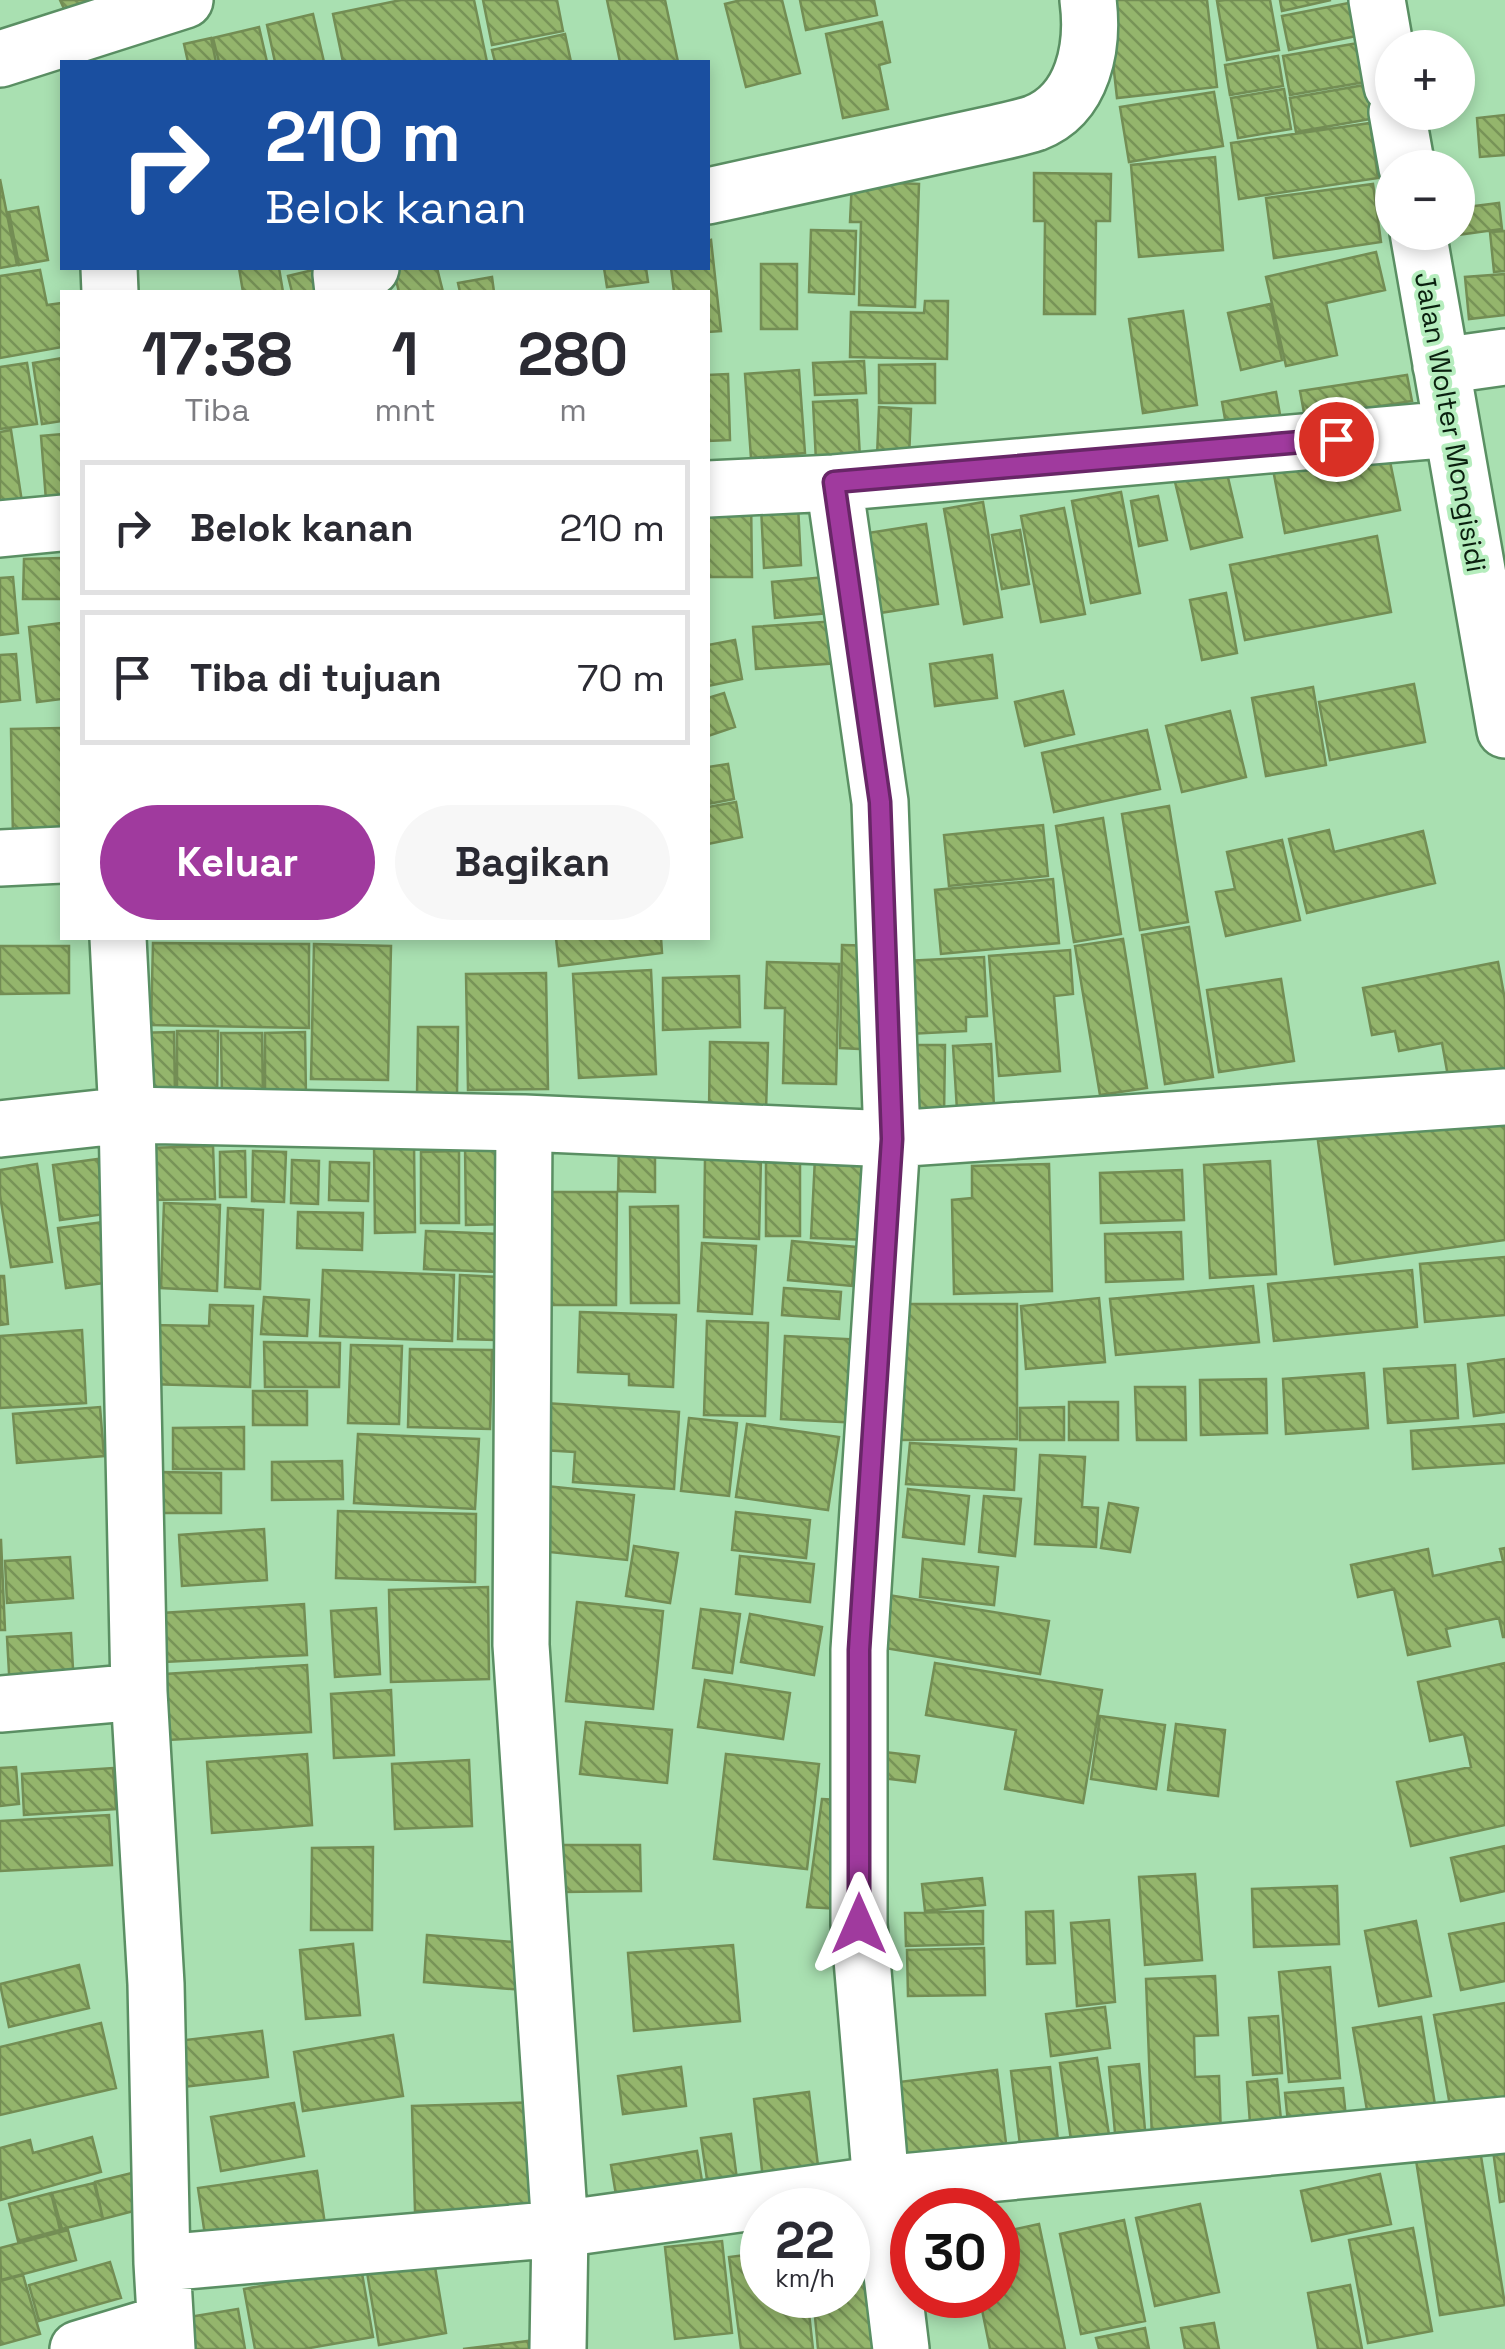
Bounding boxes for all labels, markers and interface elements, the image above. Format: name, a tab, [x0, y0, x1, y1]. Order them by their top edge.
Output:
map controls	[1375, 30, 1475, 250]
button: +	[1375, 30, 1475, 130]
text: 210 m	[265, 92, 461, 181]
icon: right	[100, 100, 230, 230]
button: −	[1375, 150, 1475, 250]
text: Belok kanan	[265, 179, 527, 236]
street label: Jalan Wolter Mongisidi	[1407, 269, 1495, 575]
text: 17:38	[142, 316, 293, 393]
text: 1	[392, 316, 419, 393]
text: 280	[518, 316, 628, 393]
text: Tiba	[185, 390, 250, 430]
text: mnt	[374, 390, 436, 430]
text: m	[559, 390, 587, 430]
pin	[1294, 397, 1379, 482]
icon: arrive	[1309, 412, 1364, 467]
icon: right	[105, 500, 160, 555]
text: Belok kanan	[190, 504, 413, 552]
text: 210 m	[559, 504, 665, 552]
icon: arrive	[105, 650, 160, 705]
text: Tiba di tujuan	[190, 654, 442, 702]
text: 70 m	[577, 654, 665, 702]
button: Keluar	[100, 805, 375, 920]
button: Bagikan	[395, 805, 670, 920]
position arrow	[807, 1872, 911, 1976]
speed limit sign: 30	[890, 2188, 1020, 2318]
text: 22	[775, 2209, 835, 2273]
text: km/h	[775, 2262, 835, 2294]

